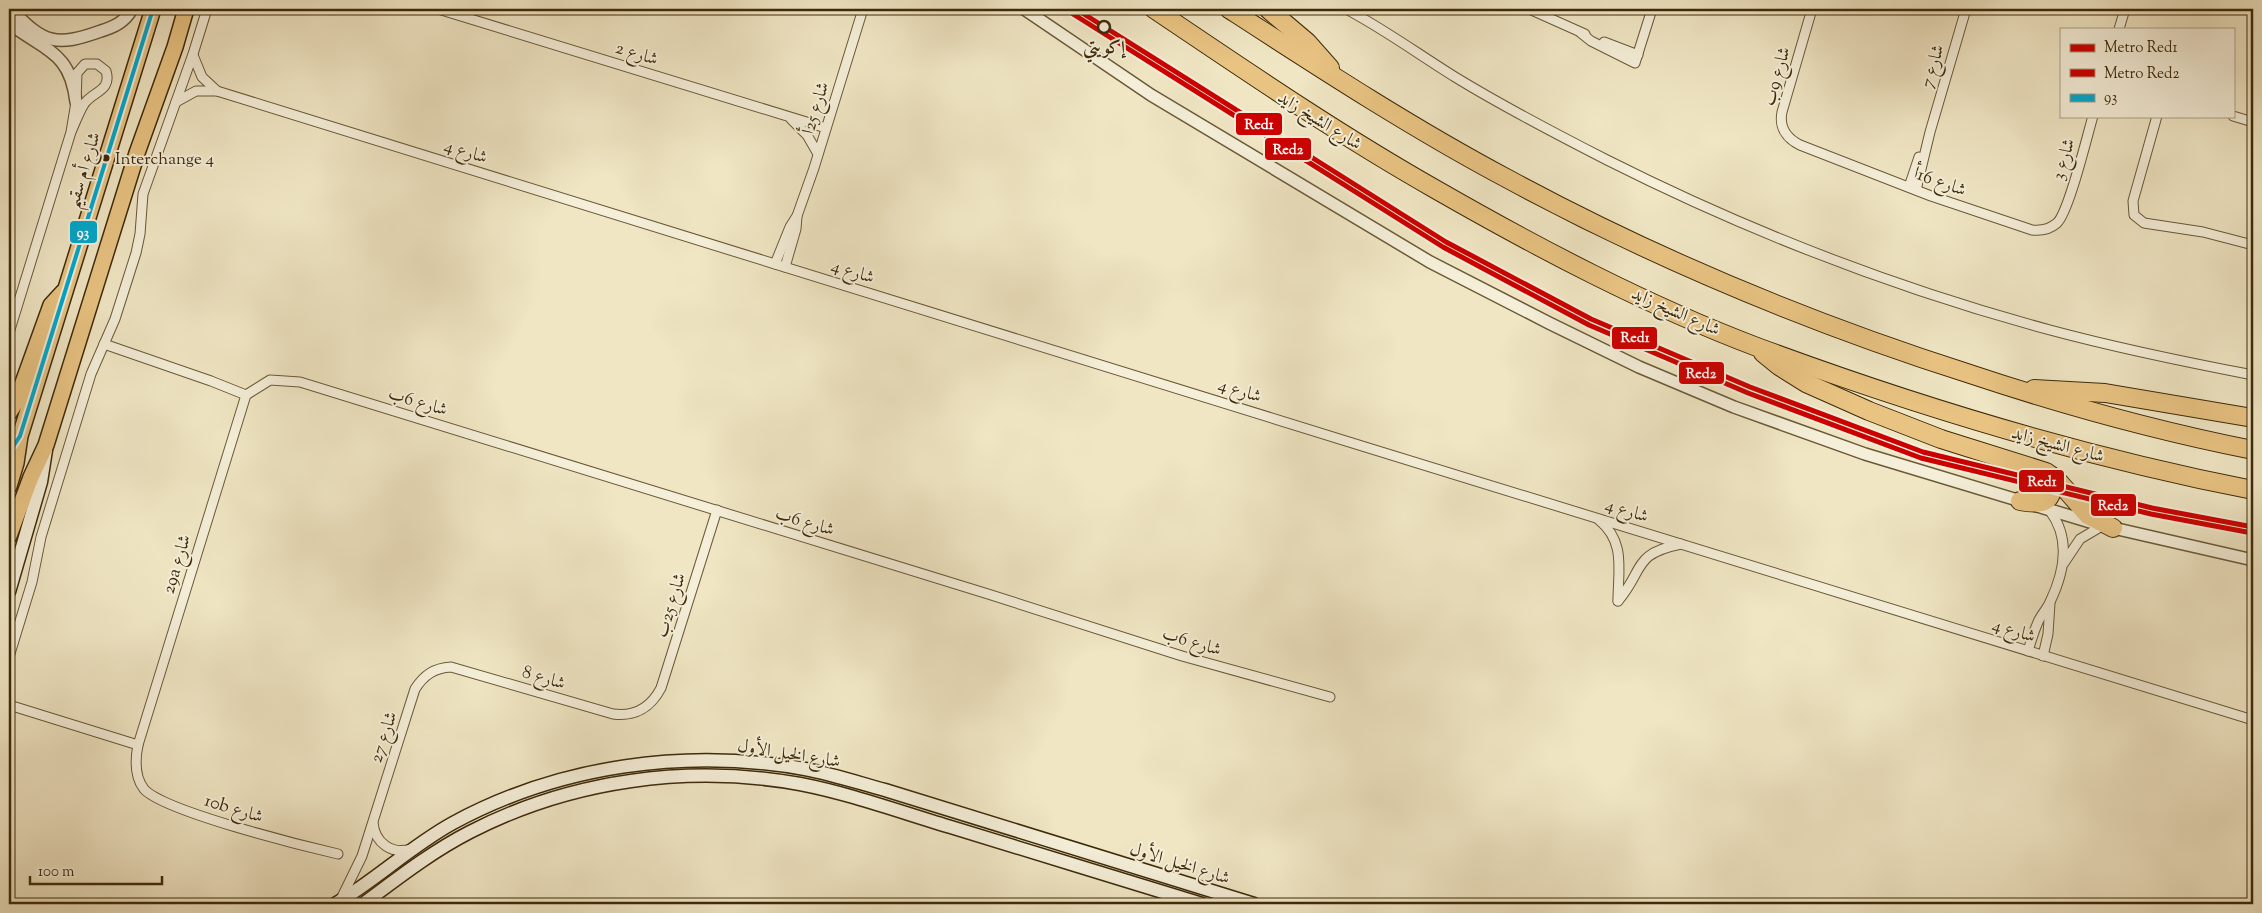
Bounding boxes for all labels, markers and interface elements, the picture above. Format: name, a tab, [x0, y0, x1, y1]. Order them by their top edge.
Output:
marker: إكويتي	[1097, 20, 1111, 34]
legend	[2060, 28, 2234, 118]
street label: شارع 2	[612, 36, 661, 74]
place label: إكويتي	[1083, 36, 1127, 63]
text: Metro Red1	[2104, 38, 2178, 59]
street label: شارع 7	[1915, 42, 1953, 91]
street label: شارع 9ب	[1757, 44, 1799, 109]
text: Metro Red2	[2104, 64, 2179, 85]
street label: شارع 25أ	[795, 78, 837, 138]
street label: شارع الشيخ زايد	[1271, 86, 1366, 159]
text: 93	[2104, 88, 2117, 109]
line badge: Red1	[1235, 112, 1283, 136]
text: Red1	[1245, 116, 1274, 136]
street label: شارع أم سقيم	[59, 129, 112, 213]
street label: شارع 4	[440, 134, 490, 172]
street label: شارع 3	[2047, 136, 2083, 184]
line badge: Red2	[1264, 137, 1312, 161]
text: Red2	[1273, 141, 1304, 161]
place label: Interchange 4	[115, 148, 215, 172]
marker: Interchange 4	[101, 153, 111, 163]
street label: شارع 16أ	[1909, 159, 1970, 204]
line badge: 93	[69, 220, 98, 244]
text: 93	[77, 224, 90, 244]
street label: شارع 4	[827, 254, 877, 292]
street label: شارع الشيخ زايد	[1626, 282, 1724, 345]
line badge: Red1	[1611, 326, 1658, 350]
text: Red1	[1621, 329, 1650, 349]
line badge: Red2	[1678, 361, 1725, 385]
text: Red2	[1686, 365, 1717, 385]
street label: شارع 4	[1214, 373, 1264, 411]
street label: شارع 6ب	[385, 382, 450, 424]
street label: شارع الشيخ زايد	[2008, 421, 2107, 472]
line badge: Red1	[2018, 469, 2065, 493]
text: Red1	[2028, 473, 2057, 493]
street label: شارع 4	[1601, 493, 1651, 531]
line badge: Red2	[2090, 493, 2137, 517]
text: Red2	[2098, 497, 2129, 517]
street label: شارع 6ب	[772, 502, 837, 544]
street label: 29a شارع	[157, 532, 199, 597]
street label: شارع 25ب	[650, 570, 694, 641]
street label: شارع 4	[1988, 613, 2038, 651]
street label: شارع 6ب	[1159, 622, 1224, 664]
street label: شارع 8	[519, 660, 568, 698]
street label: شارع 27	[364, 709, 405, 767]
street label: شارع الخيل الأول	[735, 732, 842, 776]
street label: 10b شارع	[201, 789, 266, 831]
street label: شارع الخيل الأول	[1126, 835, 1233, 893]
scale bar	[30, 853, 162, 885]
text: 100 m	[38, 862, 75, 883]

